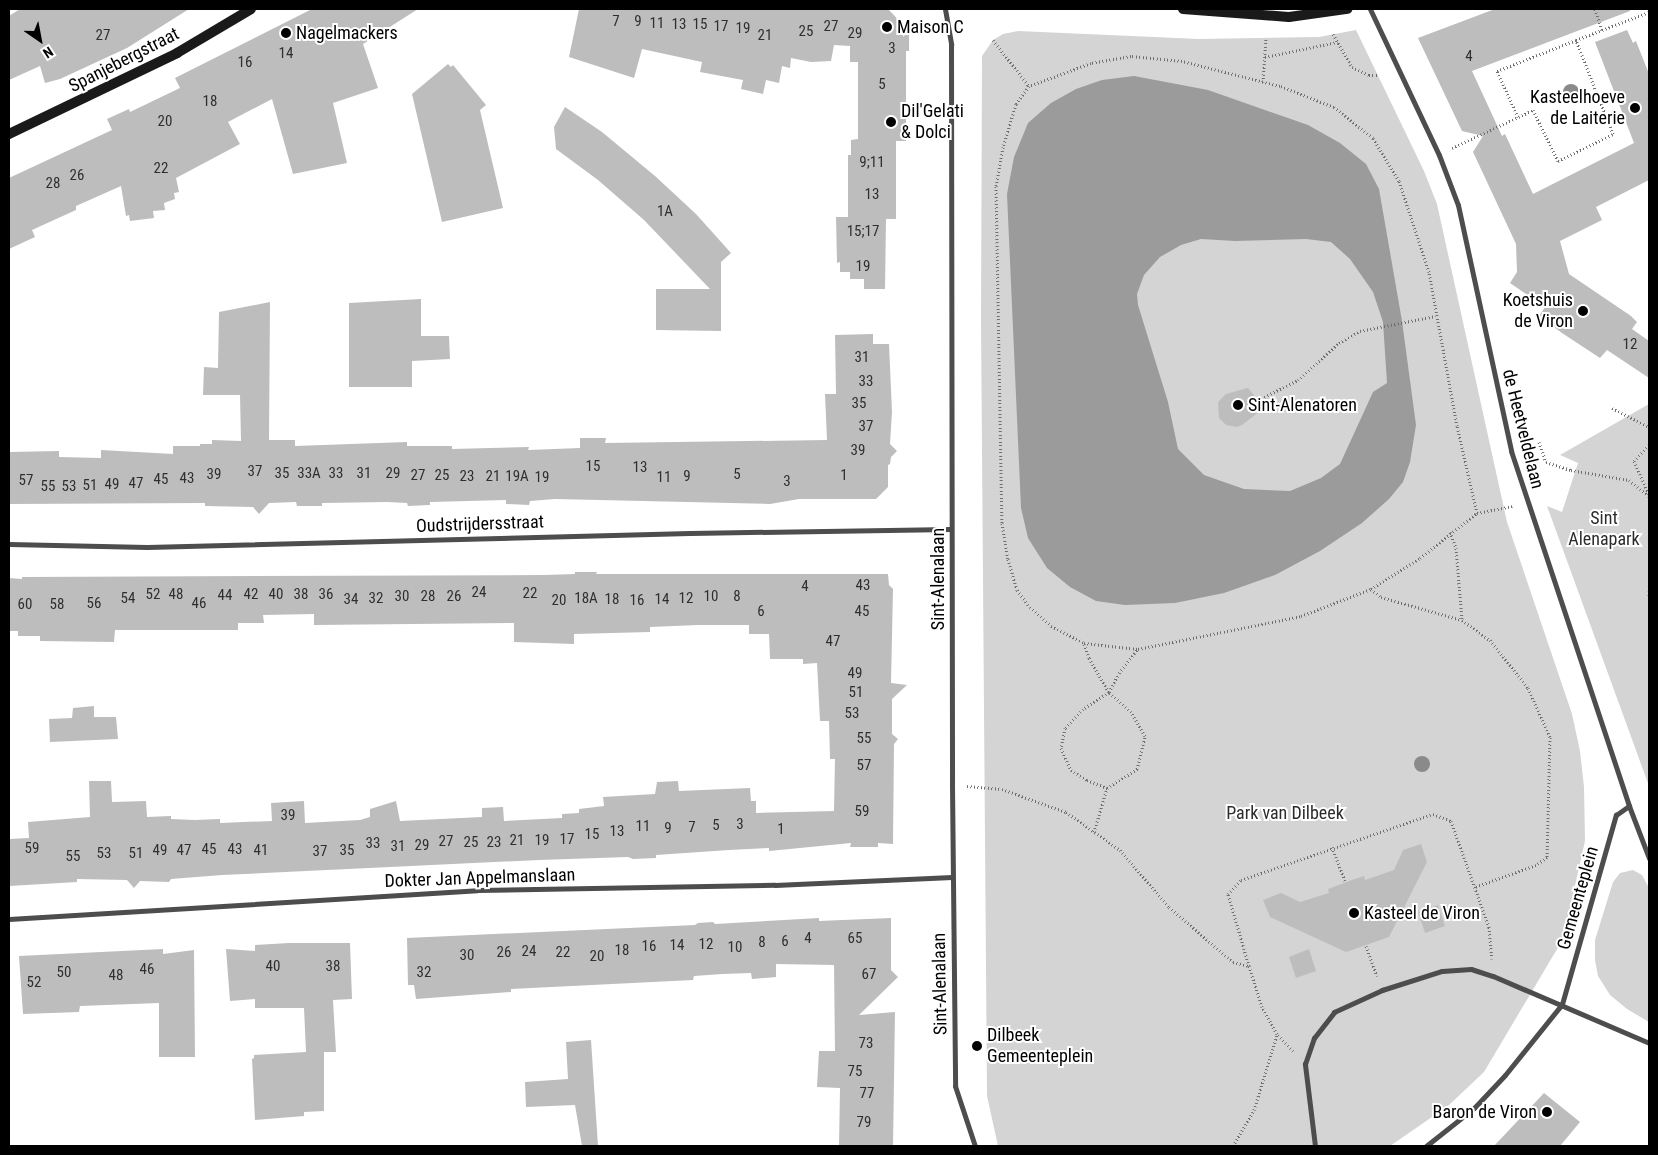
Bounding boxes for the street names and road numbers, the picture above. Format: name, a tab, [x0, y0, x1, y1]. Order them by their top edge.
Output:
street label: Spanjebergstraat	[65, 23, 183, 97]
street label: de Heetveldelaan	[1498, 367, 1548, 491]
street label: Oudstrijdersstraat	[416, 511, 544, 537]
street label: Sint-Alenalaan	[927, 528, 949, 630]
street label: Gemeenteplein	[1553, 844, 1603, 952]
street label: Dokter Jan Appelmanslaan	[384, 864, 576, 892]
street label: Sint-Alenalaan	[928, 933, 952, 1035]

